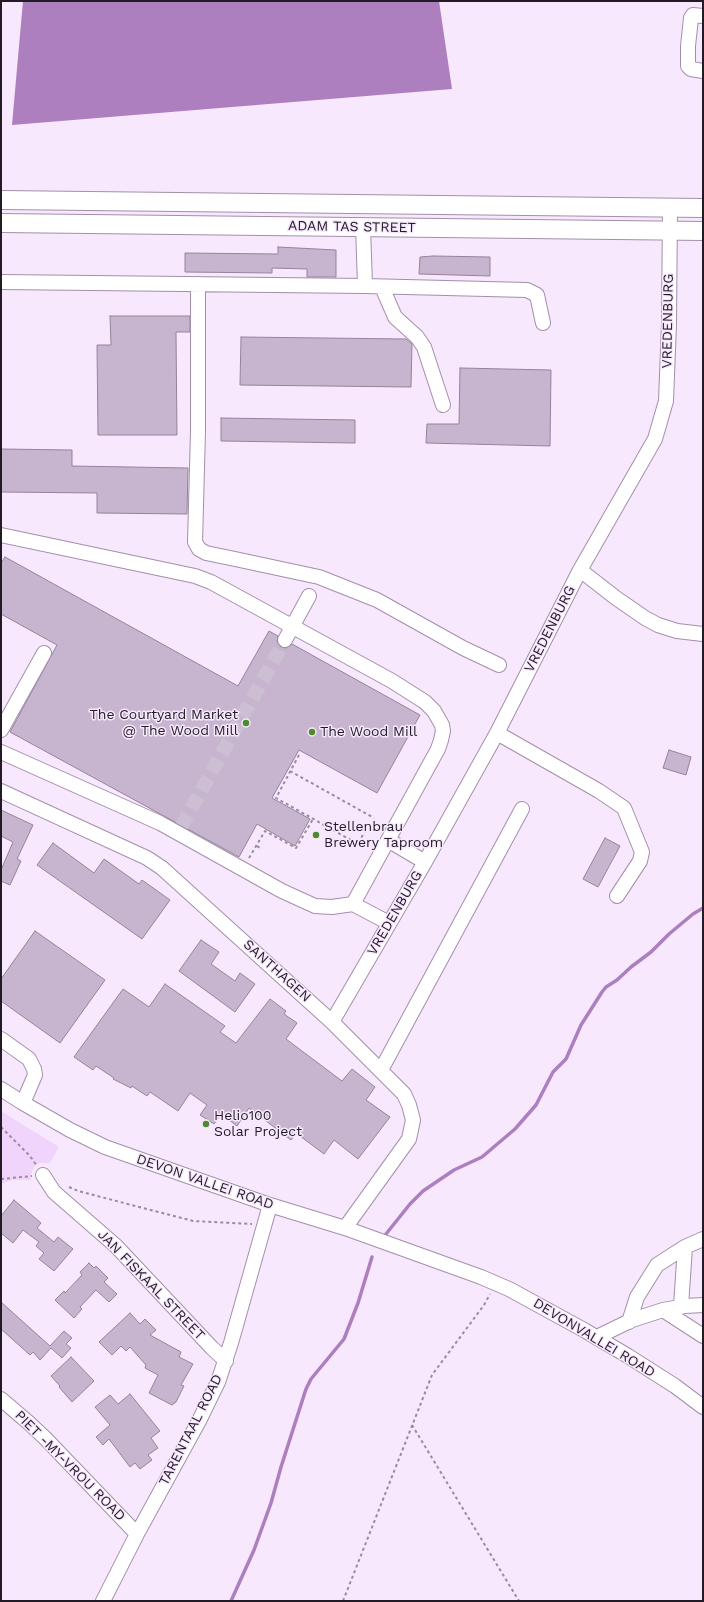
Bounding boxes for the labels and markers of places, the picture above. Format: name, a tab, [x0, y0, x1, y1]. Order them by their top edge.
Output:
place label: The Courtyard Market @ The Wood Mill	[90, 707, 238, 740]
marker: The Courtyard Market @ The Wood Mill	[241, 718, 251, 728]
place label: The Wood Mill	[320, 724, 417, 740]
marker: The Wood Mill	[307, 727, 317, 737]
place label: Stellenbrau Brewery Taproom	[324, 819, 443, 852]
marker: Stellenbrau Brewery Taproom	[311, 830, 321, 840]
place label: Helio100 Solar Project	[214, 1108, 302, 1140]
marker: Helio100 Solar Project	[201, 1119, 211, 1129]

